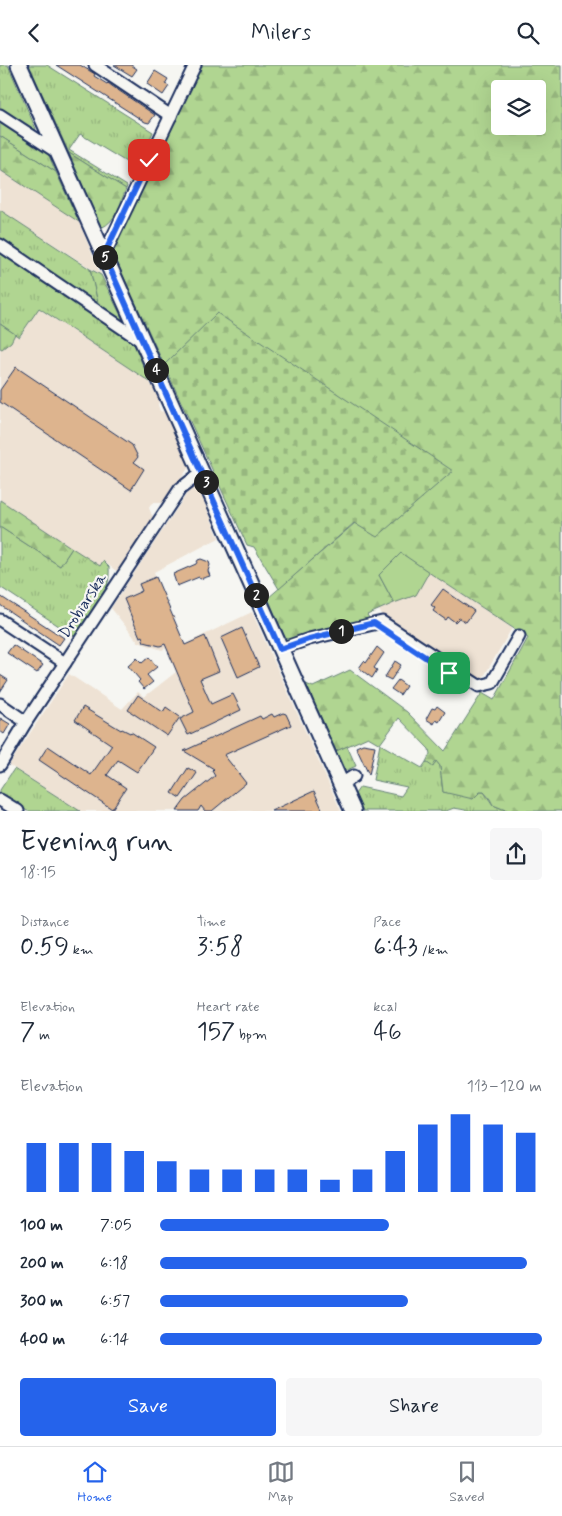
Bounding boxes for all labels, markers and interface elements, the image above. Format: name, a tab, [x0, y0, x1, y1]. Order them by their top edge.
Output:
icon: back	[20, 19, 48, 47]
text: Milers	[251, 19, 311, 47]
icon: search	[514, 19, 542, 47]
map controls	[491, 80, 546, 135]
button: layers	[491, 80, 546, 135]
pin	[128, 139, 170, 181]
icon: check	[135, 146, 163, 174]
pin: 5	[92, 245, 118, 269]
text: 5	[101, 248, 110, 266]
pin: 4	[144, 357, 168, 383]
text: 4	[152, 361, 161, 379]
pin: 3	[194, 469, 218, 495]
text: 3	[203, 473, 210, 491]
street label: Drobiarska	[54, 569, 112, 643]
pin: 2	[244, 583, 268, 607]
text: 2	[253, 586, 260, 604]
pin: 1	[328, 619, 354, 643]
text: 1	[338, 622, 345, 640]
pin	[428, 652, 470, 694]
icon: arrive	[435, 659, 463, 687]
text: Evening run	[20, 824, 173, 861]
button: share	[490, 828, 542, 880]
text: 18:15	[20, 862, 56, 883]
text: Distance	[20, 913, 69, 931]
text: Time	[197, 913, 226, 931]
text: Pace	[373, 913, 401, 931]
text: 0.59	[20, 931, 69, 964]
text: 3:58	[197, 931, 243, 964]
text: 6:43	[373, 931, 418, 964]
text: km	[69, 941, 93, 959]
text: /km	[418, 941, 448, 959]
text: Elevation	[20, 998, 75, 1016]
text: Heart rate	[197, 998, 260, 1016]
text: kcal	[373, 998, 397, 1016]
text: 7	[20, 1016, 35, 1049]
text: 157	[197, 1016, 235, 1049]
text: 46	[373, 1016, 402, 1049]
text: m	[35, 1026, 50, 1044]
text: bpm	[235, 1026, 267, 1044]
text: Elevation	[20, 1076, 83, 1097]
text: 113–120 m	[467, 1076, 542, 1097]
text: 100 m	[20, 1215, 63, 1236]
text: 7:05	[100, 1215, 131, 1236]
text: 200 m	[20, 1253, 64, 1274]
text: 6:18	[100, 1253, 128, 1274]
text: 300 m	[20, 1291, 63, 1312]
text: 6:57	[100, 1291, 130, 1312]
text: 400 m	[20, 1329, 65, 1350]
text: 6:14	[100, 1329, 129, 1350]
button: Save	[20, 1378, 276, 1436]
button: Share	[286, 1378, 542, 1436]
tab: Home	[77, 1458, 112, 1506]
tab: Map	[267, 1458, 295, 1506]
tab: Saved	[449, 1458, 485, 1506]

